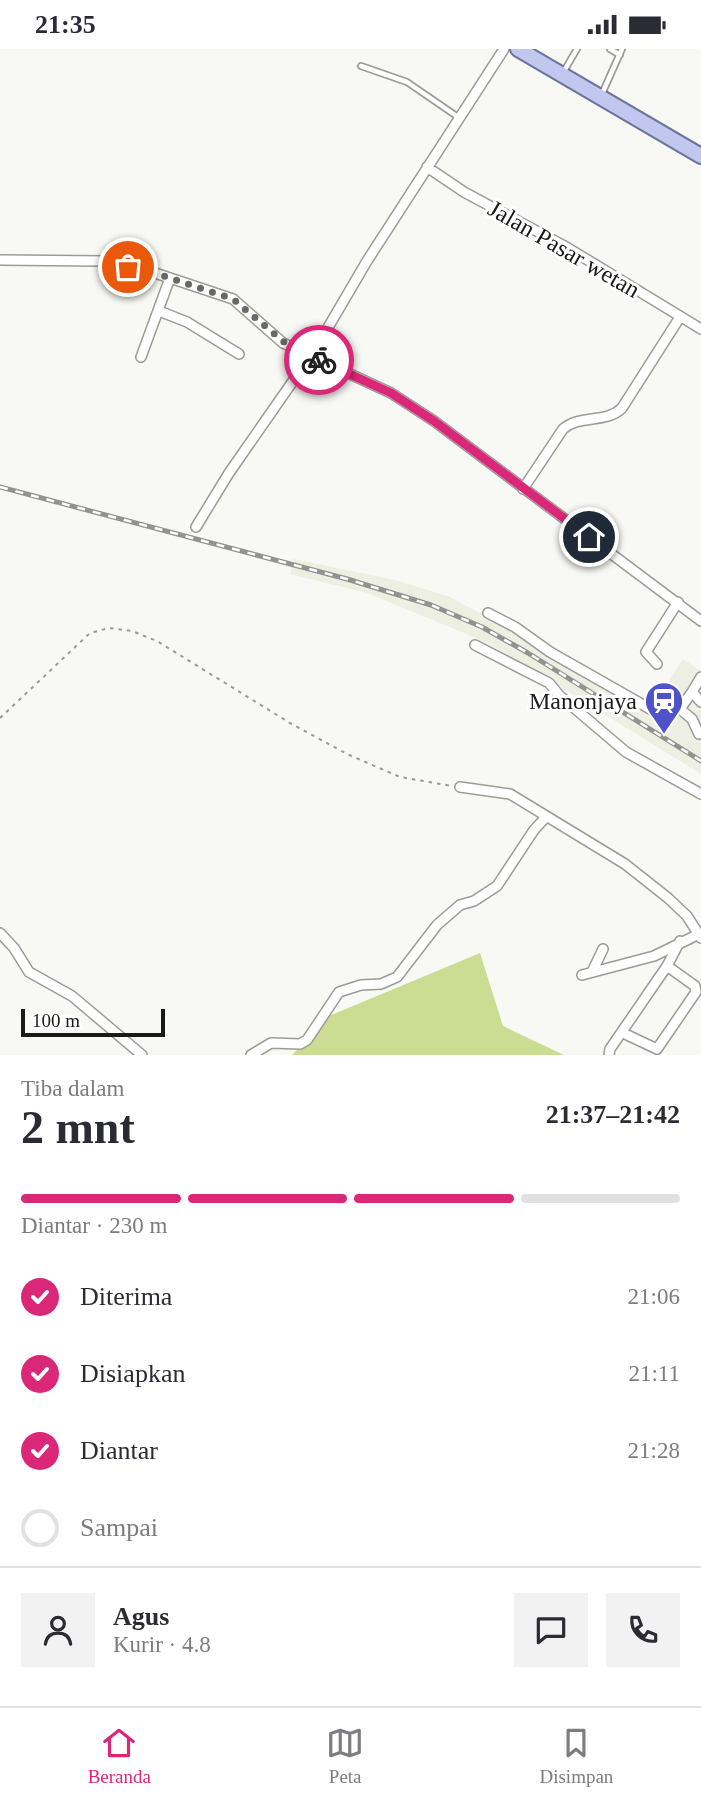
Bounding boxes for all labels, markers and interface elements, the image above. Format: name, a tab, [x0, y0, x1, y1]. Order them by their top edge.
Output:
text: 21:35	[35, 10, 96, 39]
street label: Jalan Pasar wetan	[484, 195, 644, 303]
pin	[98, 237, 158, 297]
icon: bag	[109, 248, 147, 286]
courier	[284, 325, 354, 395]
icon: bike	[300, 341, 338, 379]
pin	[559, 507, 619, 567]
icon: home	[570, 518, 608, 556]
station icon: Manonjaya	[643, 680, 685, 735]
place label: Manonjaya	[529, 688, 637, 714]
scale bar	[21, 1006, 164, 1038]
text: 100 m	[32, 1010, 80, 1031]
text: Tiba dalam	[21, 1076, 124, 1101]
text: 21:37–21:42	[546, 1100, 680, 1129]
text: 2 mnt	[21, 1102, 135, 1153]
text: Diantar · 230 m	[21, 1213, 167, 1238]
icon: check	[21, 1278, 59, 1316]
text: Diterima	[80, 1282, 172, 1311]
text: 21:06	[628, 1284, 680, 1309]
icon: check	[21, 1355, 59, 1393]
text: Disiapkan	[80, 1359, 185, 1388]
text: 21:11	[628, 1361, 680, 1386]
icon: check	[21, 1432, 59, 1470]
text: Diantar	[80, 1436, 158, 1465]
text: 21:28	[628, 1438, 680, 1463]
text: Sampai	[80, 1513, 158, 1542]
button: person	[21, 1593, 95, 1667]
button: chat	[514, 1593, 588, 1667]
button: phone	[606, 1593, 680, 1667]
text: Agus	[113, 1602, 169, 1631]
text: Kurir · 4.8	[113, 1632, 211, 1657]
tab: Beranda	[88, 1724, 151, 1788]
tab: Peta	[326, 1724, 364, 1788]
tab: Disimpan	[539, 1724, 613, 1788]

